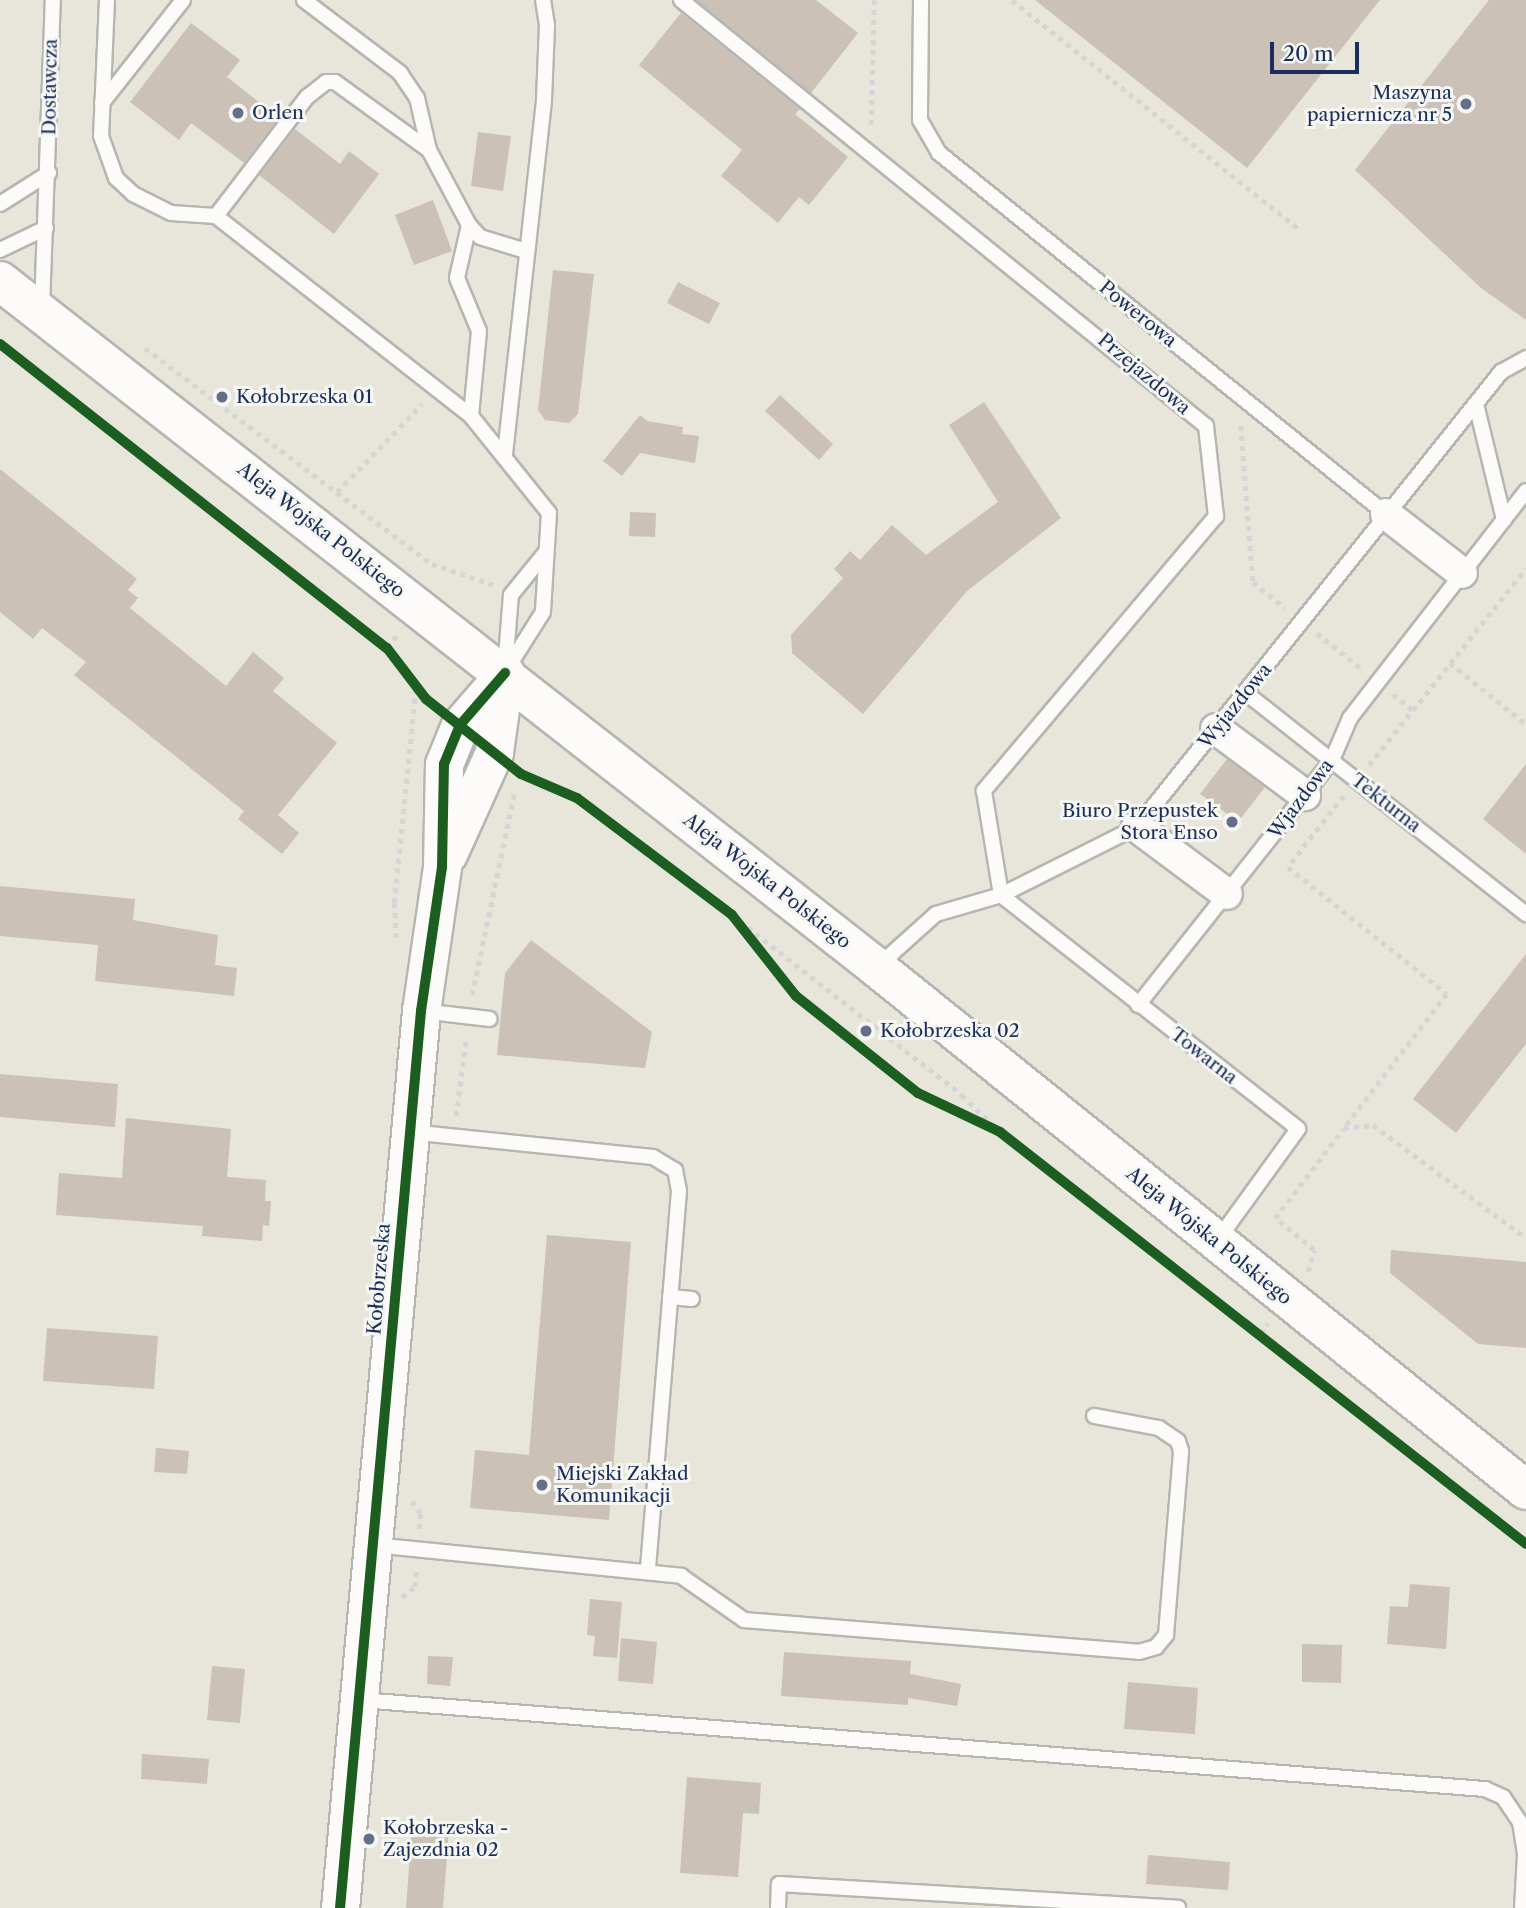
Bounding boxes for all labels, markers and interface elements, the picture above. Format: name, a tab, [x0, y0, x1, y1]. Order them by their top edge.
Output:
scale bar	[1274, 28, 1363, 72]
street label: Dostawcza	[38, 39, 62, 135]
text: 20 m	[1283, 41, 1334, 66]
place label: Maszyna papiernicza nr 5	[1306, 82, 1452, 126]
marker: Maszyna papiernicza nr 5	[1458, 96, 1474, 112]
place label: Orlen	[252, 102, 304, 124]
marker: Orlen	[230, 105, 246, 121]
street label: Powerowa	[1095, 276, 1181, 352]
street label: Przejazdowa	[1093, 329, 1195, 419]
place label: Kołobrzeska 01	[236, 386, 373, 408]
marker: Kołobrzeska 01	[214, 389, 230, 405]
street label: Aleja Wojska Polskiego	[232, 457, 410, 603]
street label: Wyjazdowa	[1194, 659, 1276, 753]
street label: Wjazdowa	[1264, 755, 1338, 843]
street label: Tekturna	[1347, 769, 1425, 837]
place label: Biuro Przepustek Stora Enso	[1062, 800, 1218, 844]
street label: Aleja Wojska Polskiego	[678, 808, 856, 954]
marker: Biuro Przepustek Stora Enso	[1224, 814, 1240, 830]
place label: Kołobrzeska 02	[880, 1020, 1020, 1042]
marker: Kołobrzeska 02	[858, 1023, 874, 1039]
street label: Towarna	[1166, 1023, 1242, 1089]
street label: Aleja Wojska Polskiego	[1121, 1162, 1297, 1310]
street label: Kołobrzeska	[363, 1222, 395, 1336]
place label: Miejski Zakład Komunikacji	[556, 1463, 689, 1507]
marker: Miejski Zakład Komunikacji	[534, 1477, 550, 1493]
place label: Kołobrzeska - Zajezdnia 02	[383, 1817, 509, 1861]
marker: Kołobrzeska - Zajezdnia 02	[361, 1831, 377, 1847]

